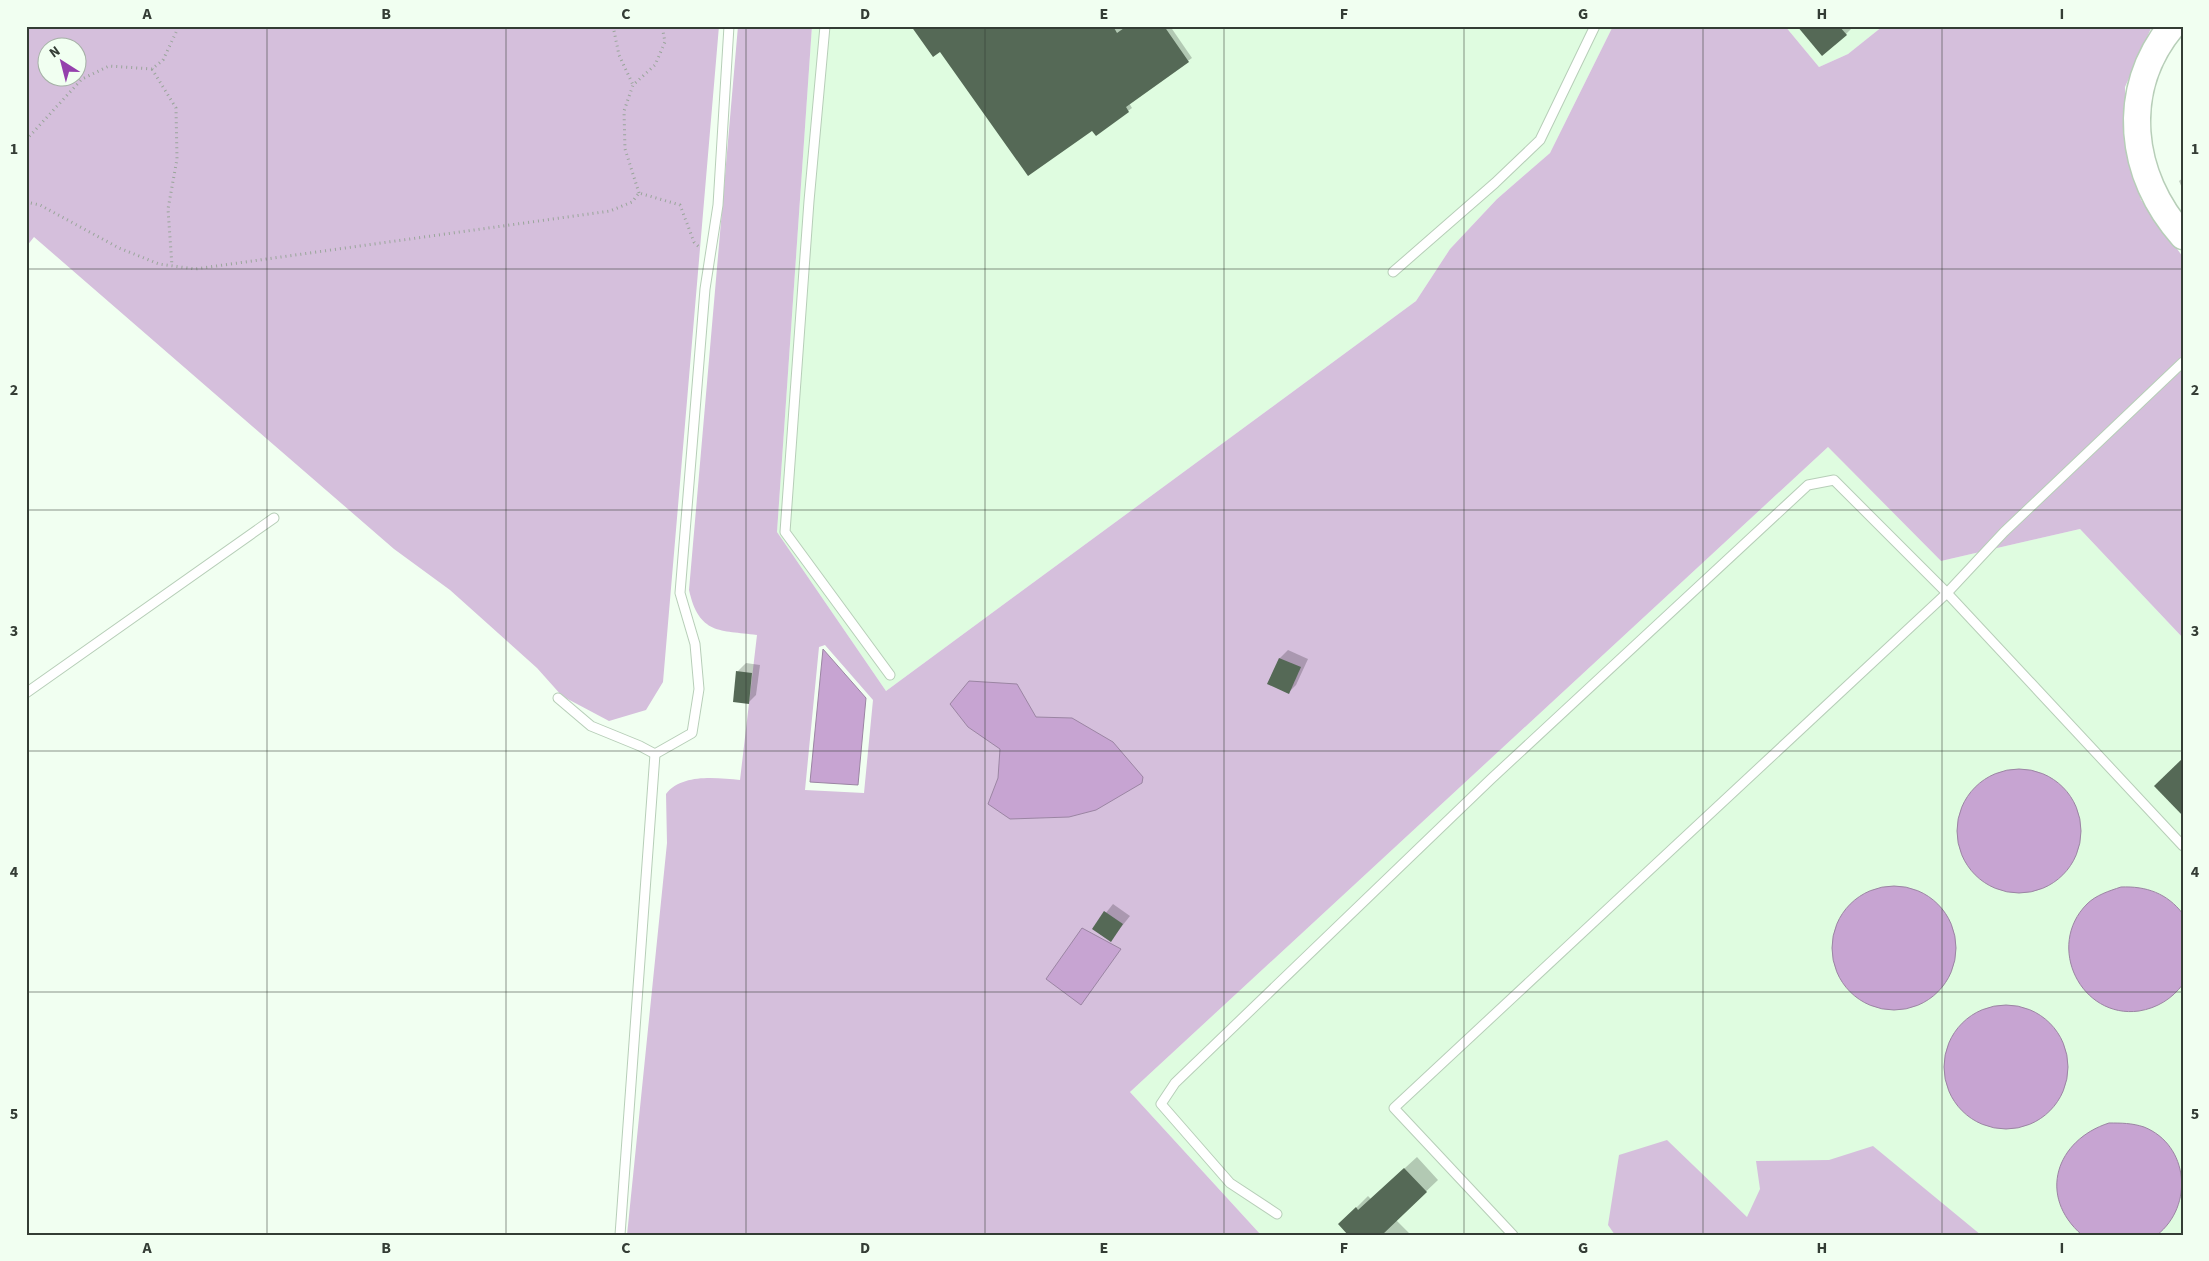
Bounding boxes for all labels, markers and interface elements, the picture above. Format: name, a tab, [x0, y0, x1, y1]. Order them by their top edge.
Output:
text: A	[141, 3, 152, 25]
text: B	[381, 3, 391, 25]
text: C	[621, 3, 631, 25]
text: D	[860, 3, 870, 25]
text: E	[1100, 3, 1108, 25]
text: F	[1340, 3, 1348, 25]
text: G	[1578, 3, 1588, 25]
text: H	[1817, 3, 1827, 25]
text: I	[2060, 3, 2064, 25]
north arrow	[38, 38, 88, 88]
text: N	[45, 41, 65, 63]
text: 1	[10, 138, 18, 160]
text: 1	[2191, 138, 2199, 160]
text: 2	[10, 379, 18, 401]
text: 2	[2191, 379, 2199, 401]
text: 3	[10, 620, 18, 642]
text: 3	[2191, 620, 2199, 642]
text: 4	[10, 861, 19, 883]
text: 4	[2191, 861, 2200, 883]
text: 5	[10, 1103, 18, 1125]
text: 5	[2191, 1103, 2199, 1125]
text: A	[141, 1237, 152, 1259]
text: B	[381, 1237, 391, 1259]
text: C	[621, 1237, 631, 1259]
text: D	[860, 1237, 870, 1259]
text: E	[1100, 1237, 1108, 1259]
text: F	[1340, 1237, 1348, 1259]
text: G	[1578, 1237, 1588, 1259]
text: H	[1817, 1237, 1827, 1259]
text: I	[2060, 1237, 2064, 1259]

